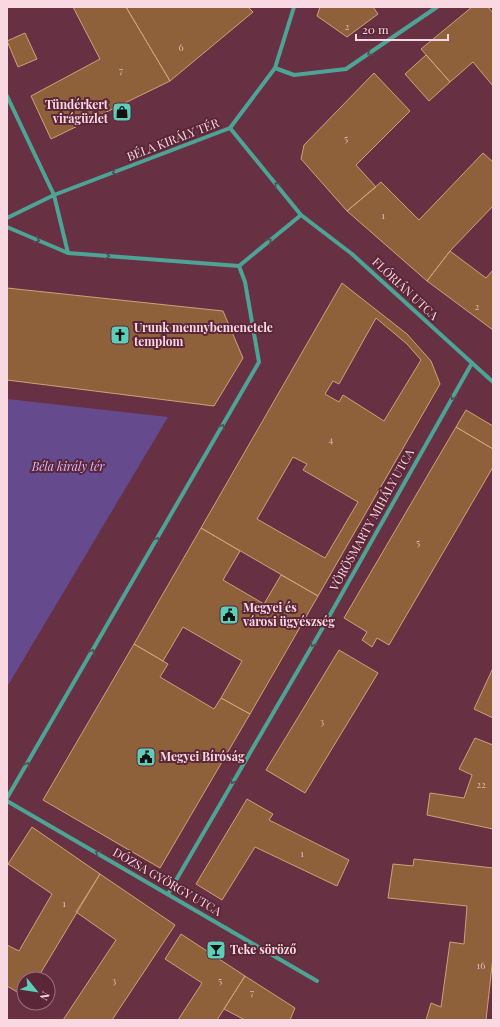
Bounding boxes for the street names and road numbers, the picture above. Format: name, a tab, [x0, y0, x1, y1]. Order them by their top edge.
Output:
street label: BÉLA KIRÁLY TÉR	[124, 114, 221, 164]
street label: FLÓRIÁN UTCA	[369, 254, 442, 323]
street label: VÖRÖSMARTY MIHÁLY UTCA	[325, 445, 417, 594]
street label: DÓZSA GYÖRGY UTCA	[110, 843, 225, 919]

